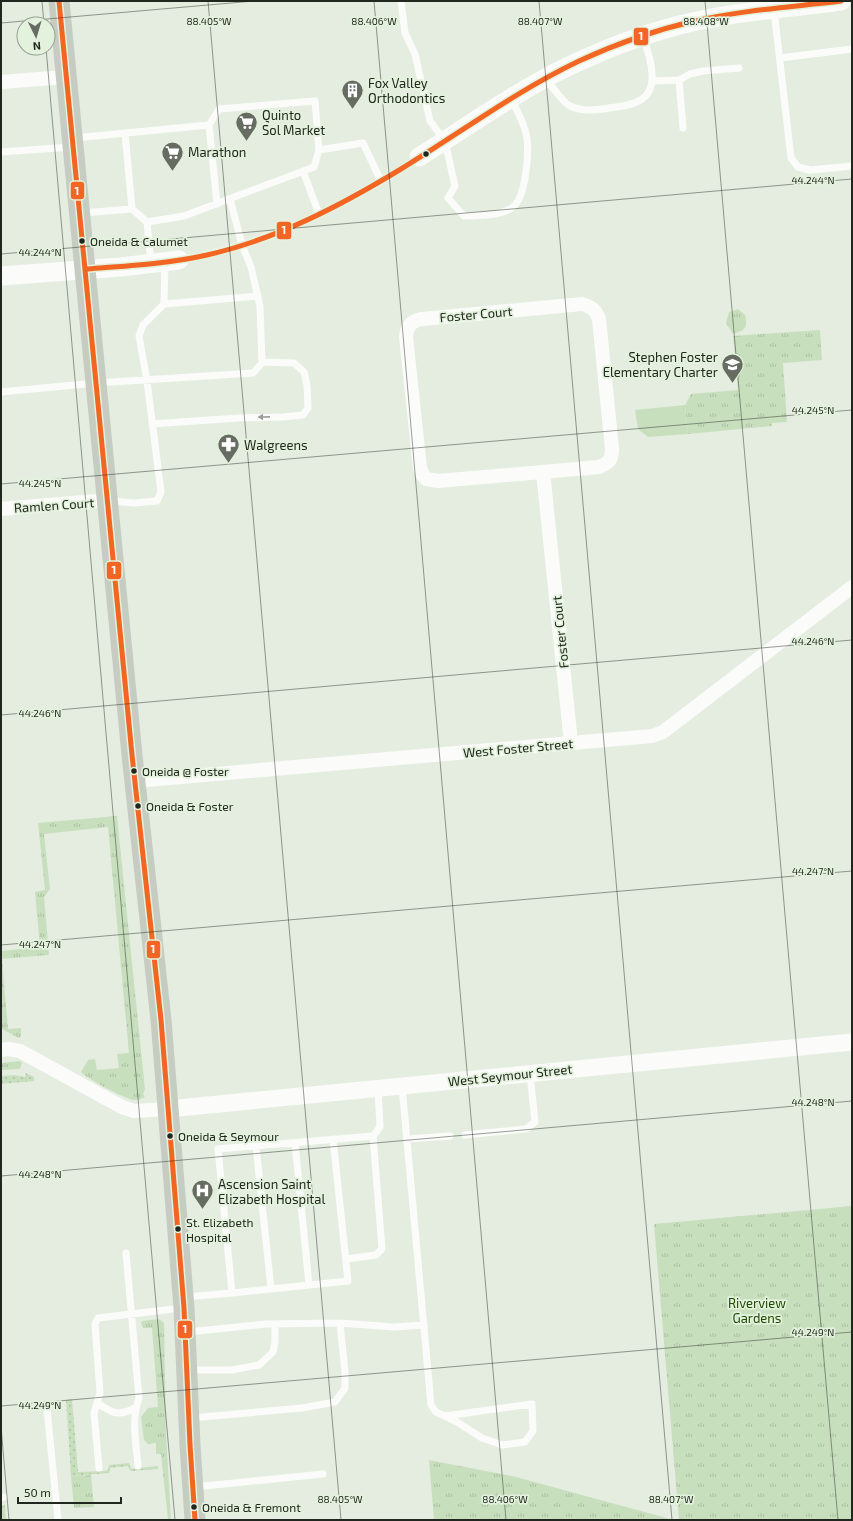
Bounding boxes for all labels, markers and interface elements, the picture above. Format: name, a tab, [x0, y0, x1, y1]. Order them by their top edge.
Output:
text: 88.405°W	[187, 15, 232, 27]
text: 88.406°W	[351, 15, 397, 27]
text: 88.407°W	[518, 15, 563, 27]
text: 88.408°W	[683, 15, 729, 27]
north arrow	[16, 16, 56, 56]
line badge: 1	[633, 27, 649, 46]
text: 1	[639, 29, 643, 42]
text: N	[32, 40, 41, 53]
place label: Fox Valley Orthodontics	[368, 75, 445, 106]
building icon: Fox Valley Orthodontics	[340, 77, 366, 110]
place label: Quinto Sol Market	[262, 107, 325, 138]
supermarket icon: Quinto Sol Market	[234, 109, 260, 142]
supermarket icon: Marathon	[160, 139, 186, 172]
place label: Marathon	[188, 144, 246, 160]
unlabelled marker	[421, 149, 431, 159]
text: 44.244°N	[791, 174, 835, 186]
line badge: 1	[70, 181, 85, 200]
text: 1	[75, 184, 79, 197]
line badge: 1	[276, 221, 292, 240]
text: 1	[282, 223, 286, 236]
place label: Oneida & Calumet	[90, 234, 188, 248]
marker: Oneida & Calumet	[77, 236, 87, 246]
text: 44.244°N	[18, 246, 62, 258]
street label: Foster Court	[439, 303, 513, 325]
place label: Stephen Foster Elementary Charter	[603, 349, 718, 380]
school or university icon: Stephen Foster Elementary Charter	[720, 351, 746, 384]
text: 44.245°N	[792, 404, 834, 416]
one-way arrow	[257, 414, 270, 420]
pharmacy icon: Walgreens	[216, 432, 242, 465]
place label: Walgreens	[244, 437, 308, 453]
text: 44.245°N	[19, 477, 61, 489]
street label: Ramlen Court	[13, 494, 95, 516]
line badge: 1	[106, 561, 122, 580]
text: 1	[112, 563, 116, 576]
street label: Foster Court	[548, 595, 572, 669]
text: 44.246°N	[792, 635, 834, 647]
text: 44.246°N	[19, 707, 61, 719]
street label: West Foster Street	[462, 735, 574, 761]
place label: Oneida @ Foster	[142, 764, 229, 778]
marker: Oneida @ Foster	[129, 766, 139, 776]
place label: Oneida & Foster	[146, 799, 234, 813]
marker: Oneida & Foster	[133, 801, 143, 811]
text: 44.247°N	[792, 865, 834, 877]
text: 44.247°N	[19, 938, 61, 950]
line badge: 1	[146, 940, 161, 959]
text: 1	[151, 942, 155, 955]
street label: West Seymour Street	[447, 1061, 573, 1089]
text: 44.248°N	[791, 1096, 835, 1108]
place label: Oneida & Seymour	[178, 1129, 279, 1143]
marker: Oneida & Seymour	[165, 1131, 175, 1141]
text: 44.248°N	[18, 1168, 62, 1180]
place label: Ascension Saint Elizabeth Hospital	[218, 1176, 325, 1207]
hospital icon: Ascension Saint Elizabeth Hospital	[190, 1178, 216, 1211]
place label: St. Elizabeth Hospital	[186, 1215, 253, 1244]
marker: St. Elizabeth Hospital	[173, 1224, 183, 1234]
park label: Riverview Gardens	[728, 1295, 786, 1326]
line badge: 1	[177, 1320, 193, 1339]
text: 1	[183, 1322, 187, 1335]
text: 44.249°N	[792, 1326, 834, 1338]
text: 44.249°N	[19, 1399, 61, 1411]
scale bar	[18, 1479, 121, 1505]
text: 50 m	[24, 1485, 51, 1499]
text: 88.405°W	[318, 1493, 363, 1505]
text: 88.406°W	[482, 1493, 528, 1505]
text: 88.407°W	[649, 1493, 694, 1505]
place label: Oneida & Fremont	[202, 1500, 301, 1514]
marker: Oneida & Fremont	[189, 1502, 199, 1512]

